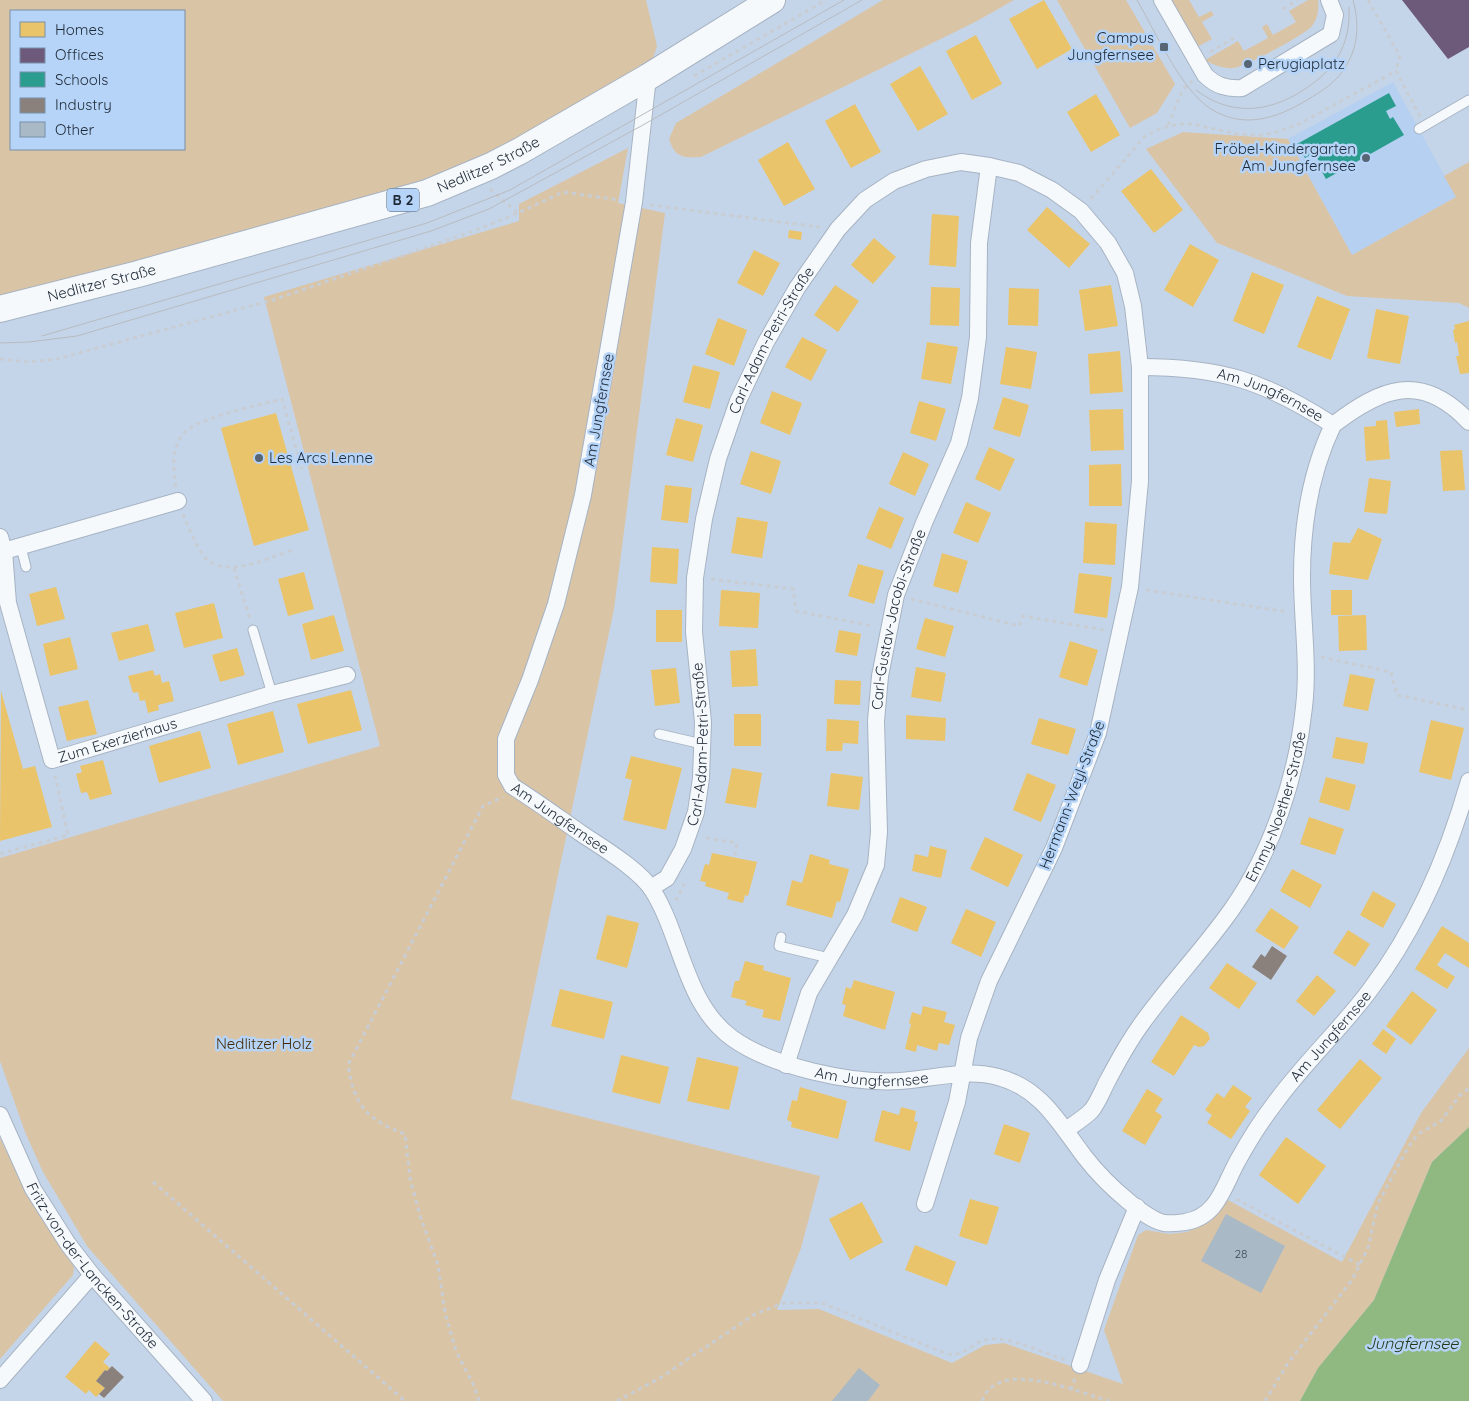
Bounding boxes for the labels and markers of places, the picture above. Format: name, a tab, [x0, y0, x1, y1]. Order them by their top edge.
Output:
place label: Campus Jungfernsee	[1067, 28, 1154, 64]
marker: Campus Jungfernsee	[1158, 41, 1170, 53]
place label: Perugiaplatz	[1258, 54, 1345, 73]
marker: Perugiaplatz	[1242, 58, 1254, 70]
place label: Fröbel-Kindergarten Am Jungfernsee	[1215, 139, 1356, 175]
marker: Fröbel-Kindergarten Am Jungfernsee	[1360, 152, 1372, 164]
place label: Les Arcs Lenne	[269, 448, 373, 467]
marker: Les Arcs Lenne	[253, 452, 265, 464]

